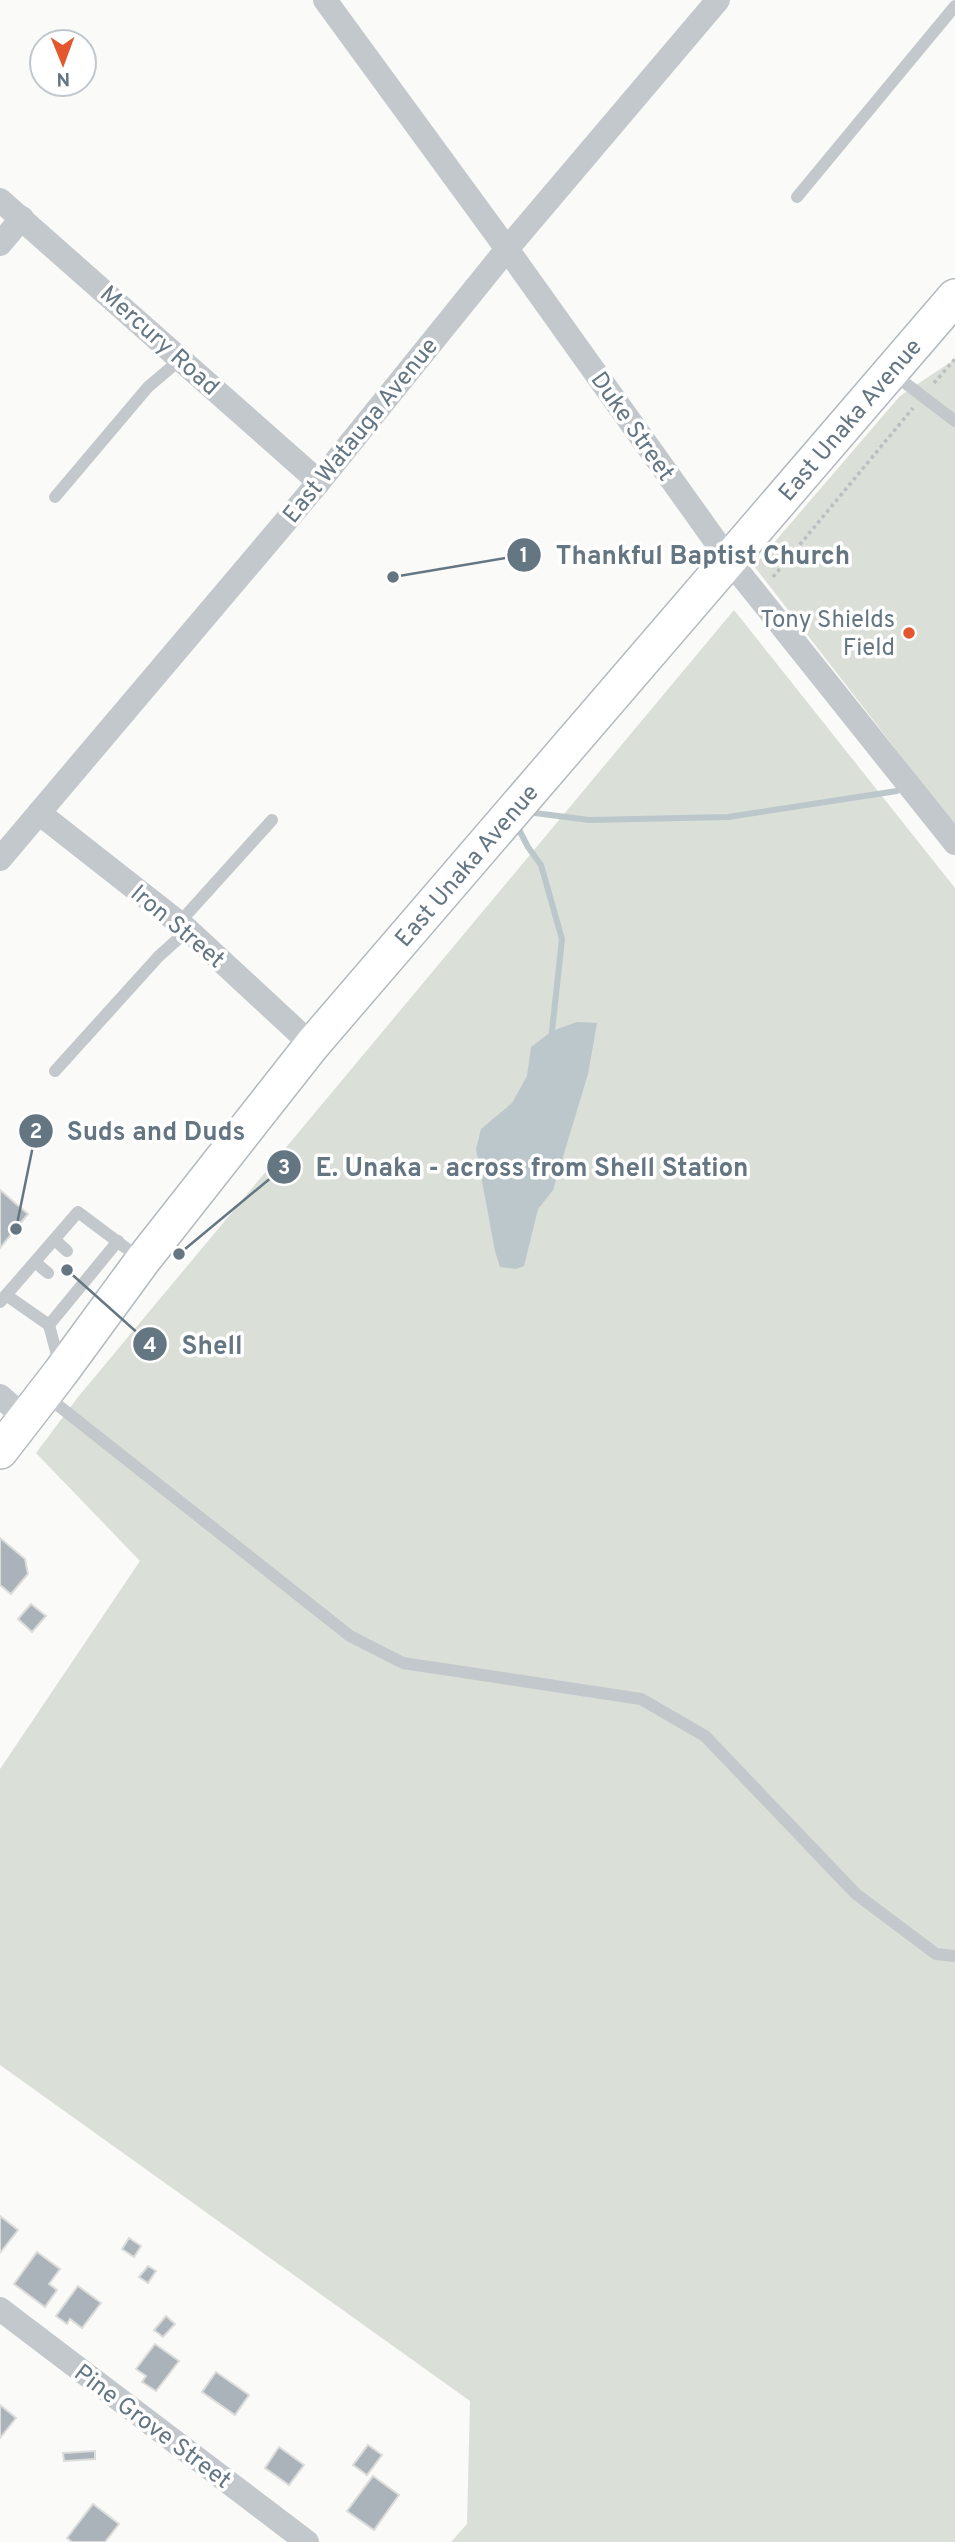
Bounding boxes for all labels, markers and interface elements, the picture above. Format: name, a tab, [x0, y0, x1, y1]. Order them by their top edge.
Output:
north arrow	[28, 28, 98, 98]
text: N	[56, 66, 70, 90]
street label: Mercury Road	[93, 280, 224, 403]
street label: East Watauga Avenue	[278, 332, 446, 530]
street label: East Unaka Avenue	[773, 333, 930, 508]
street label: Duke Street	[583, 367, 680, 488]
callout: Thankful Baptist Church	[507, 531, 864, 578]
text: Thankful Baptist Church	[556, 541, 850, 574]
text: 1	[520, 543, 528, 570]
place label: Tony Shields Field	[760, 606, 895, 664]
marker: Tony Shields Field	[901, 625, 917, 641]
street label: East Unaka Avenue	[390, 779, 546, 954]
street label: Iron Street	[123, 879, 230, 976]
callout: Suds and Duds	[18, 1107, 260, 1154]
text: Suds and Duds	[67, 1117, 245, 1150]
text: 2	[30, 1119, 42, 1146]
callout: E. Unaka - across from Shell Station	[267, 1144, 762, 1191]
text: E. Unaka - across from Shell Station	[316, 1153, 748, 1186]
text: 3	[278, 1155, 290, 1182]
callout: Shell	[133, 1321, 257, 1368]
text: Shell	[181, 1331, 243, 1364]
text: 4	[143, 1333, 157, 1360]
street label: Pine Grove Street	[67, 2359, 236, 2496]

